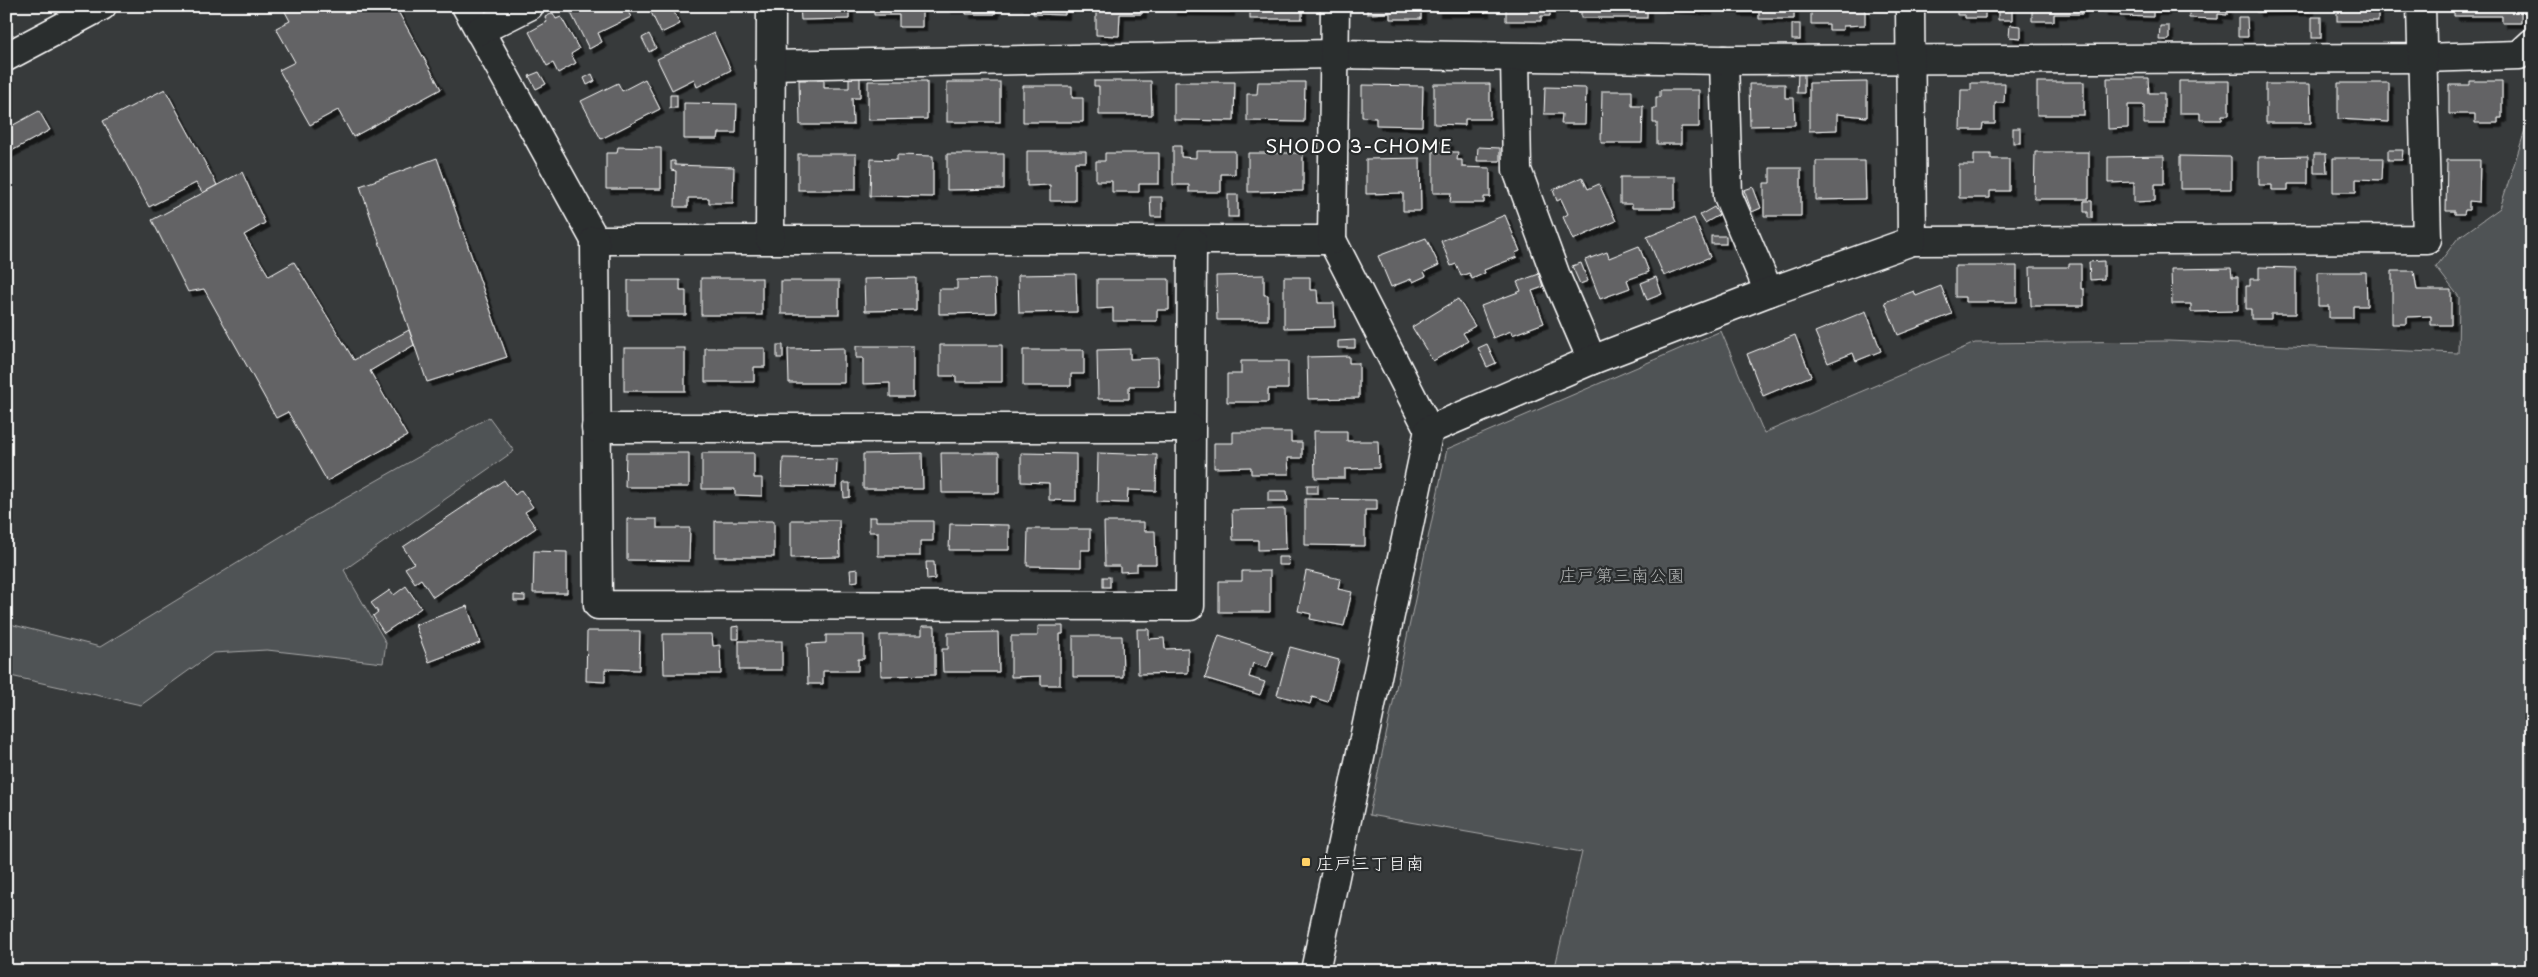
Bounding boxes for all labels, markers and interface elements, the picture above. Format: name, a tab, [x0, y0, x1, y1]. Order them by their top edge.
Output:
district label: SHODO 3-CHOME	[1265, 131, 1453, 159]
park label: 庄戸第三南公園	[1559, 561, 1685, 588]
place label: 庄戸三丁目南	[1316, 849, 1424, 876]
marker: 庄戸三丁目南	[1300, 856, 1312, 868]

